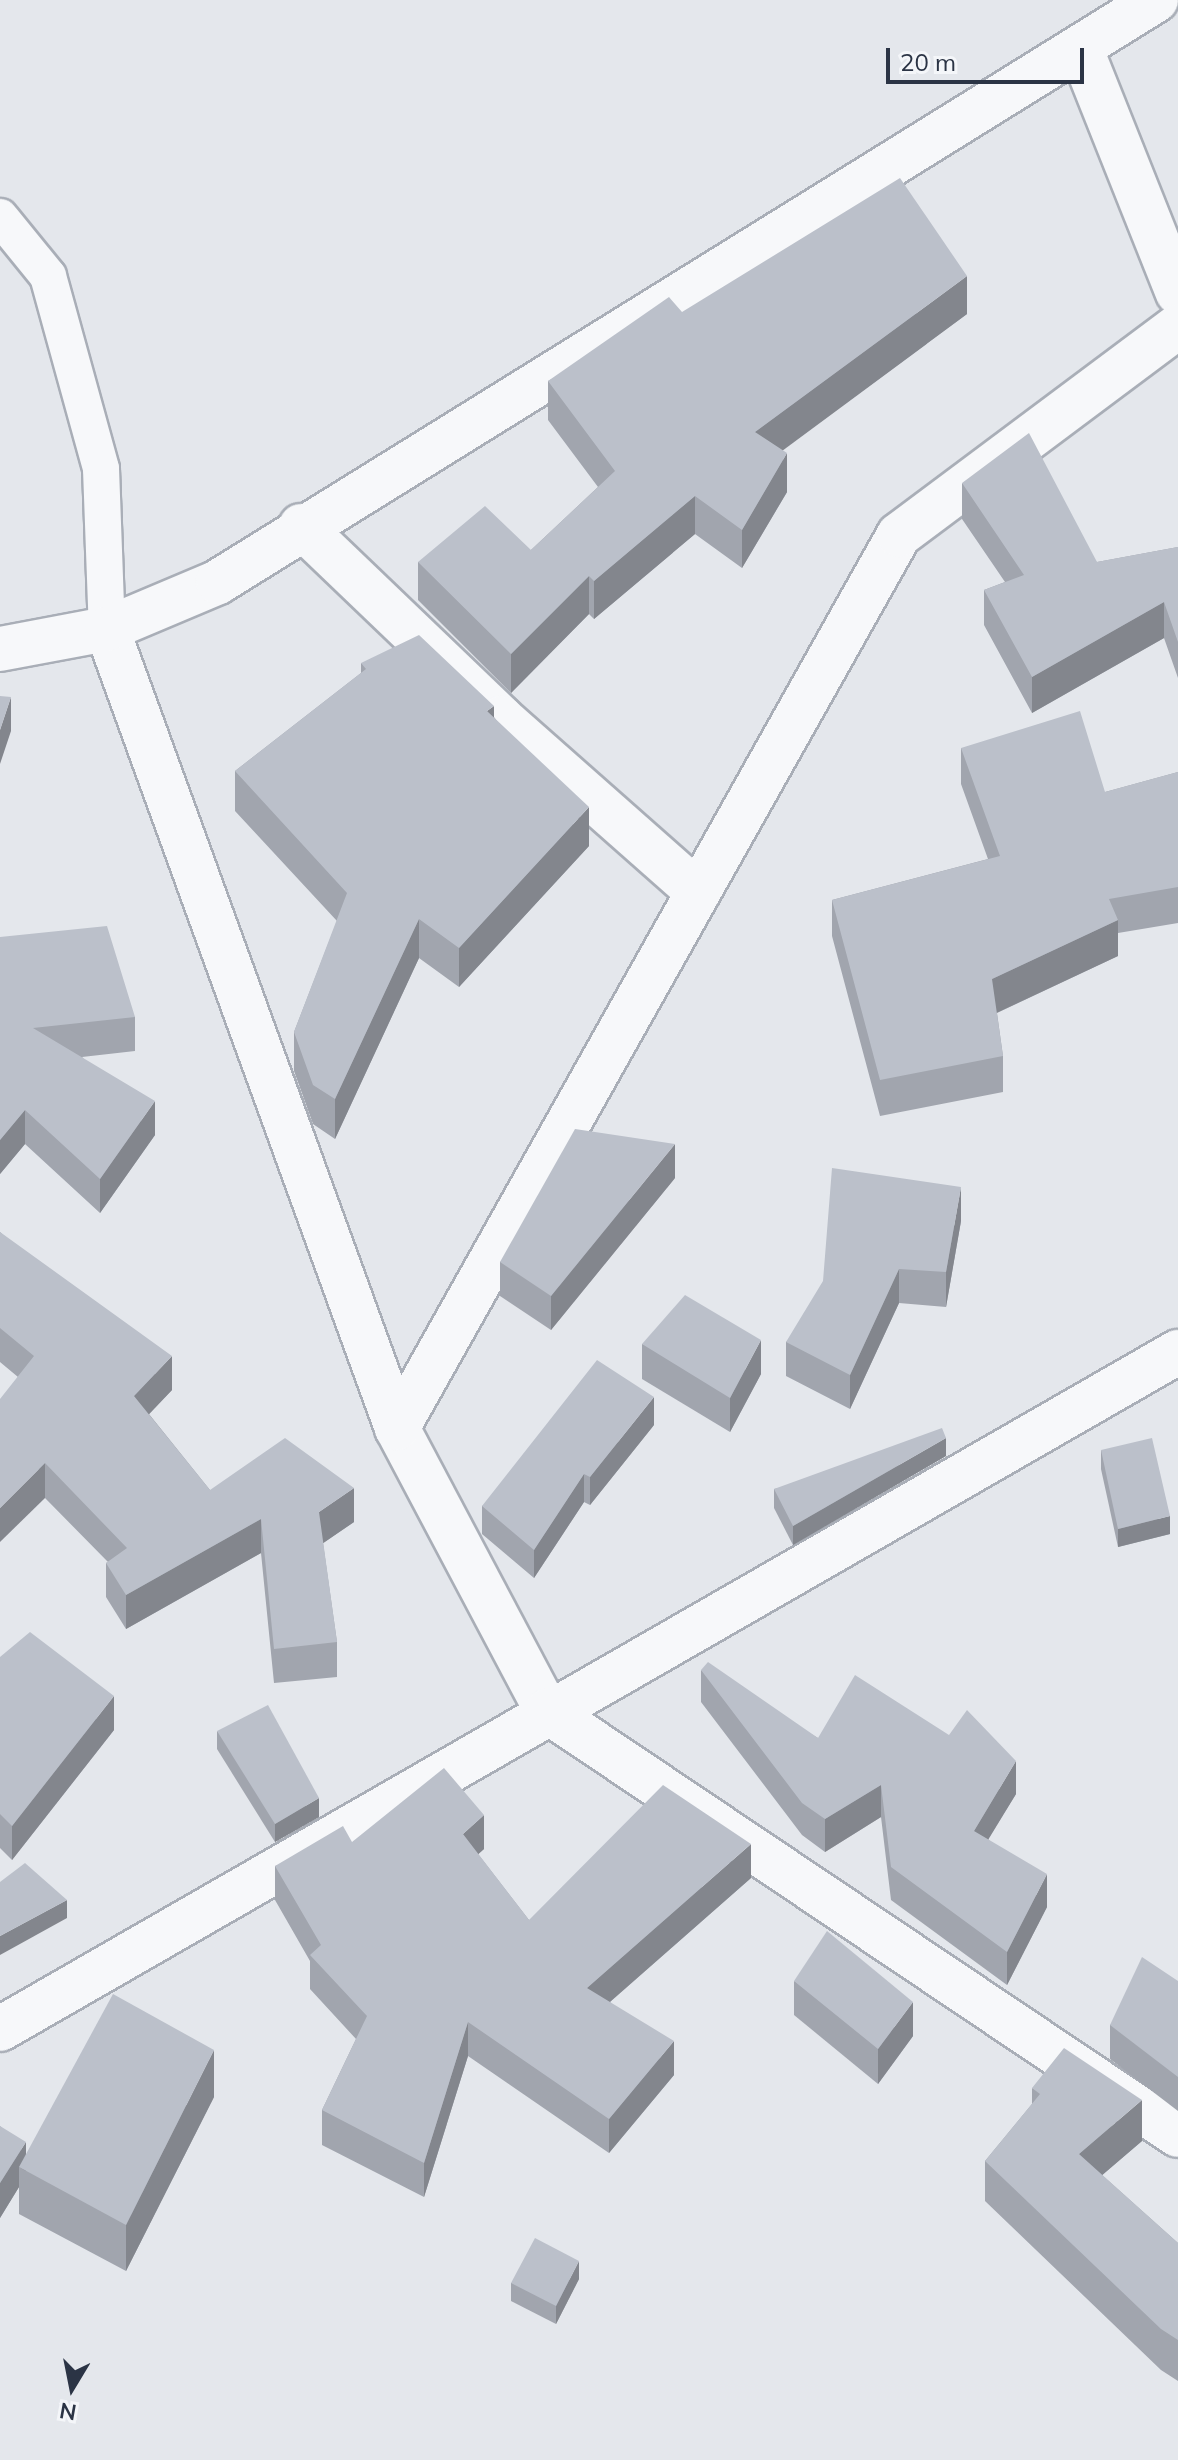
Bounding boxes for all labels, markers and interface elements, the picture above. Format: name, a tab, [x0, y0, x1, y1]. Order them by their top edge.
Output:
scale bar	[890, 32, 1088, 82]
text: 20 m	[900, 47, 956, 77]
north arrow	[32, 2348, 112, 2428]
text: N	[57, 2396, 78, 2427]

